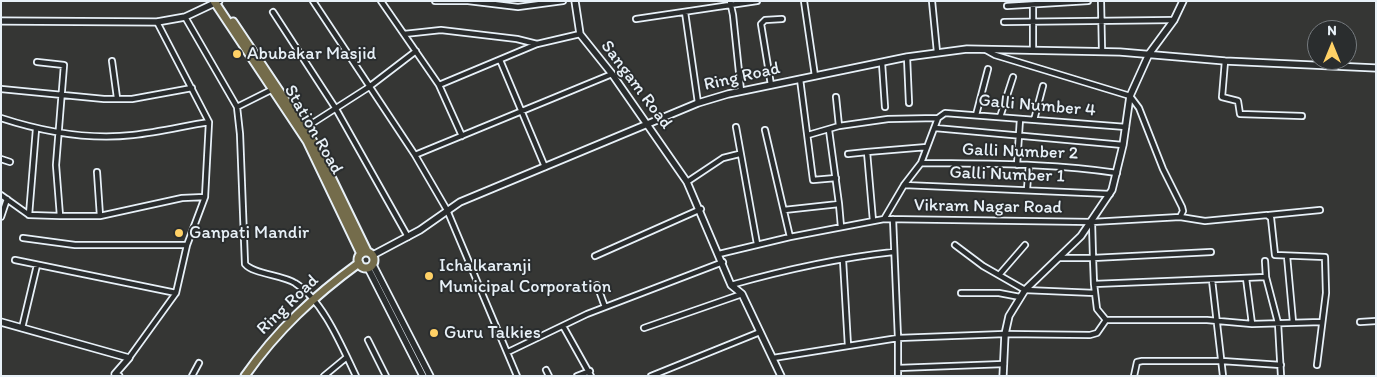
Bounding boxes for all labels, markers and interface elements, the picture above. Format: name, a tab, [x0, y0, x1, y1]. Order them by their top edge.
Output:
north arrow	[1307, 20, 1357, 70]
text: N	[1327, 22, 1337, 39]
street label: Sangam Road	[596, 36, 676, 134]
place label: Abubakar Masjid	[247, 43, 376, 65]
marker: Abubakar Masjid	[231, 48, 243, 60]
street label: Ring Road	[702, 58, 782, 96]
street label: Station Road	[279, 81, 347, 179]
street label: Galli Number 4	[977, 90, 1097, 122]
street label: Galli Number 2	[961, 139, 1079, 165]
street label: Galli Number 1	[949, 162, 1065, 188]
street label: Vikram Nagar Road	[914, 195, 1062, 219]
place label: Ganpati Mandir	[189, 222, 309, 244]
marker: Ganpati Mandir	[173, 227, 185, 239]
place label: Ichalkaranji Municipal Corporation	[439, 255, 611, 298]
street label: Ring Road	[253, 270, 323, 340]
marker: Ichalkaranji Municipal Corporation	[423, 270, 435, 282]
place label: Guru Talkies	[444, 322, 541, 344]
marker: Guru Talkies	[428, 327, 440, 339]

